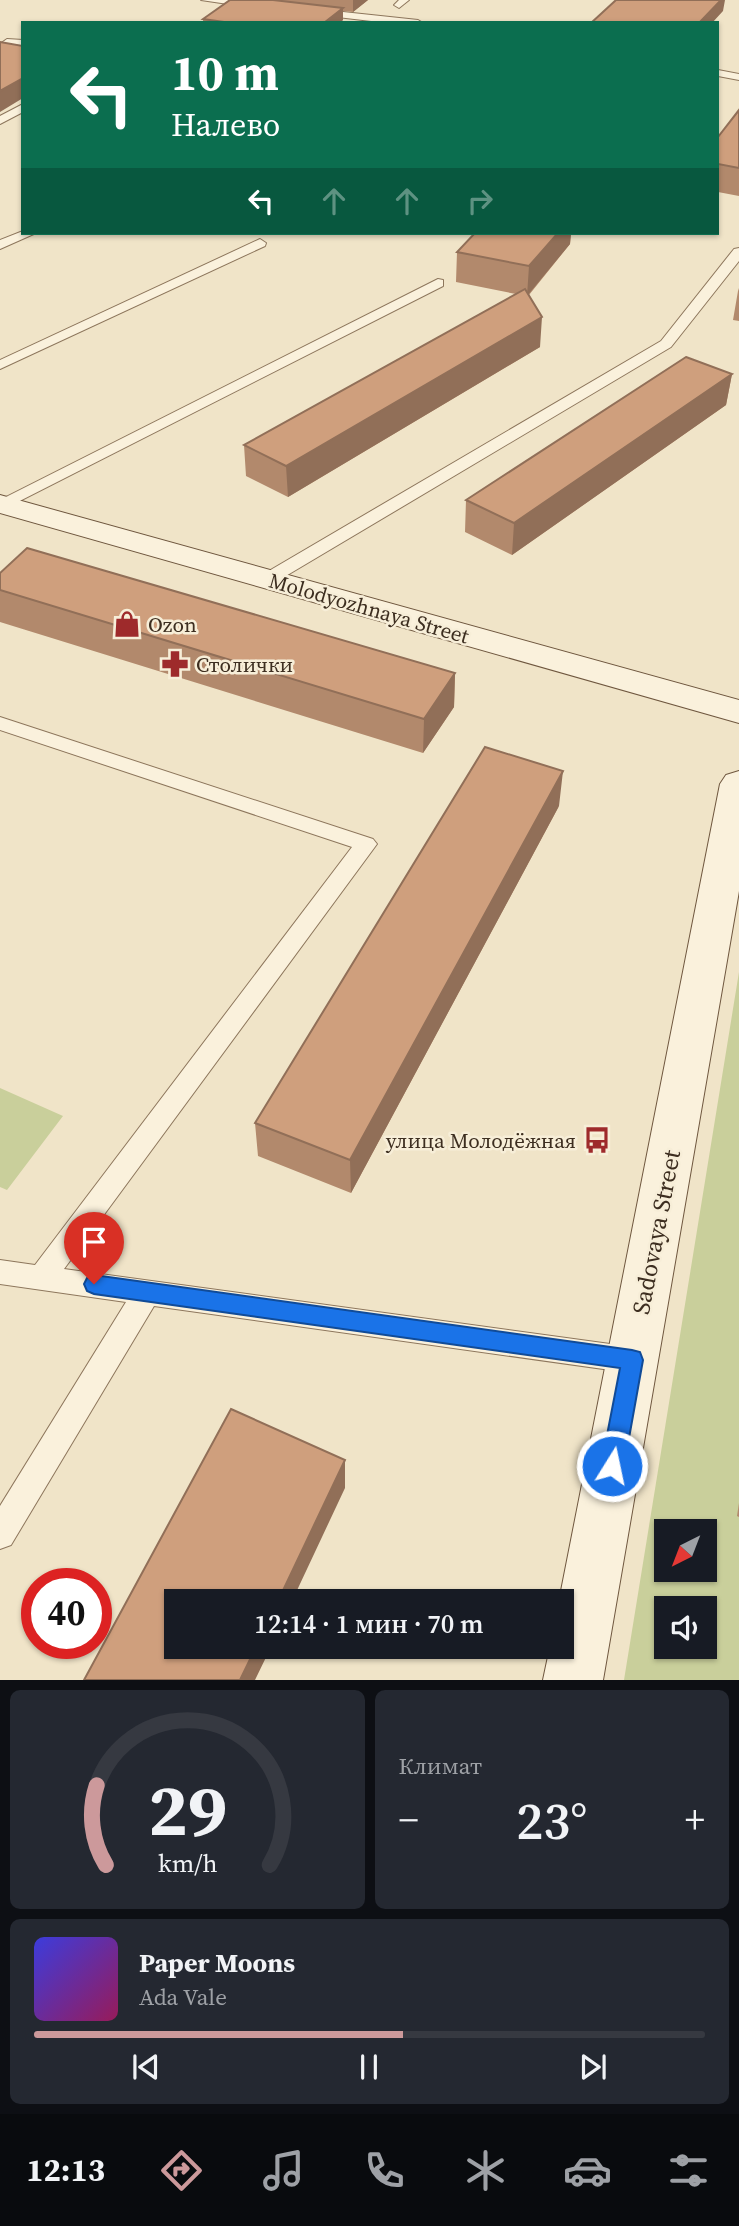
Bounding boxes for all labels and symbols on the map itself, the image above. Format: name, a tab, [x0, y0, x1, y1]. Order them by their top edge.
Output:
street label: Molodyozhnaya Street	[266, 566, 473, 650]
shop icon: Ozon	[112, 609, 142, 639]
place label: Ozon	[148, 610, 197, 639]
pharmacy icon: Столички	[160, 649, 190, 679]
place label: Столички	[196, 650, 293, 679]
bus stop icon: улица Молодёжная	[582, 1125, 612, 1155]
place label: улица Молодёжная	[386, 1126, 576, 1155]
street label: Sadovaya Street	[624, 1147, 688, 1317]
pin	[64, 1212, 124, 1284]
position arrow	[575, 1429, 649, 1503]
north arrow	[654, 1519, 718, 1582]
speed limit sign: 40	[21, 1568, 112, 1659]

